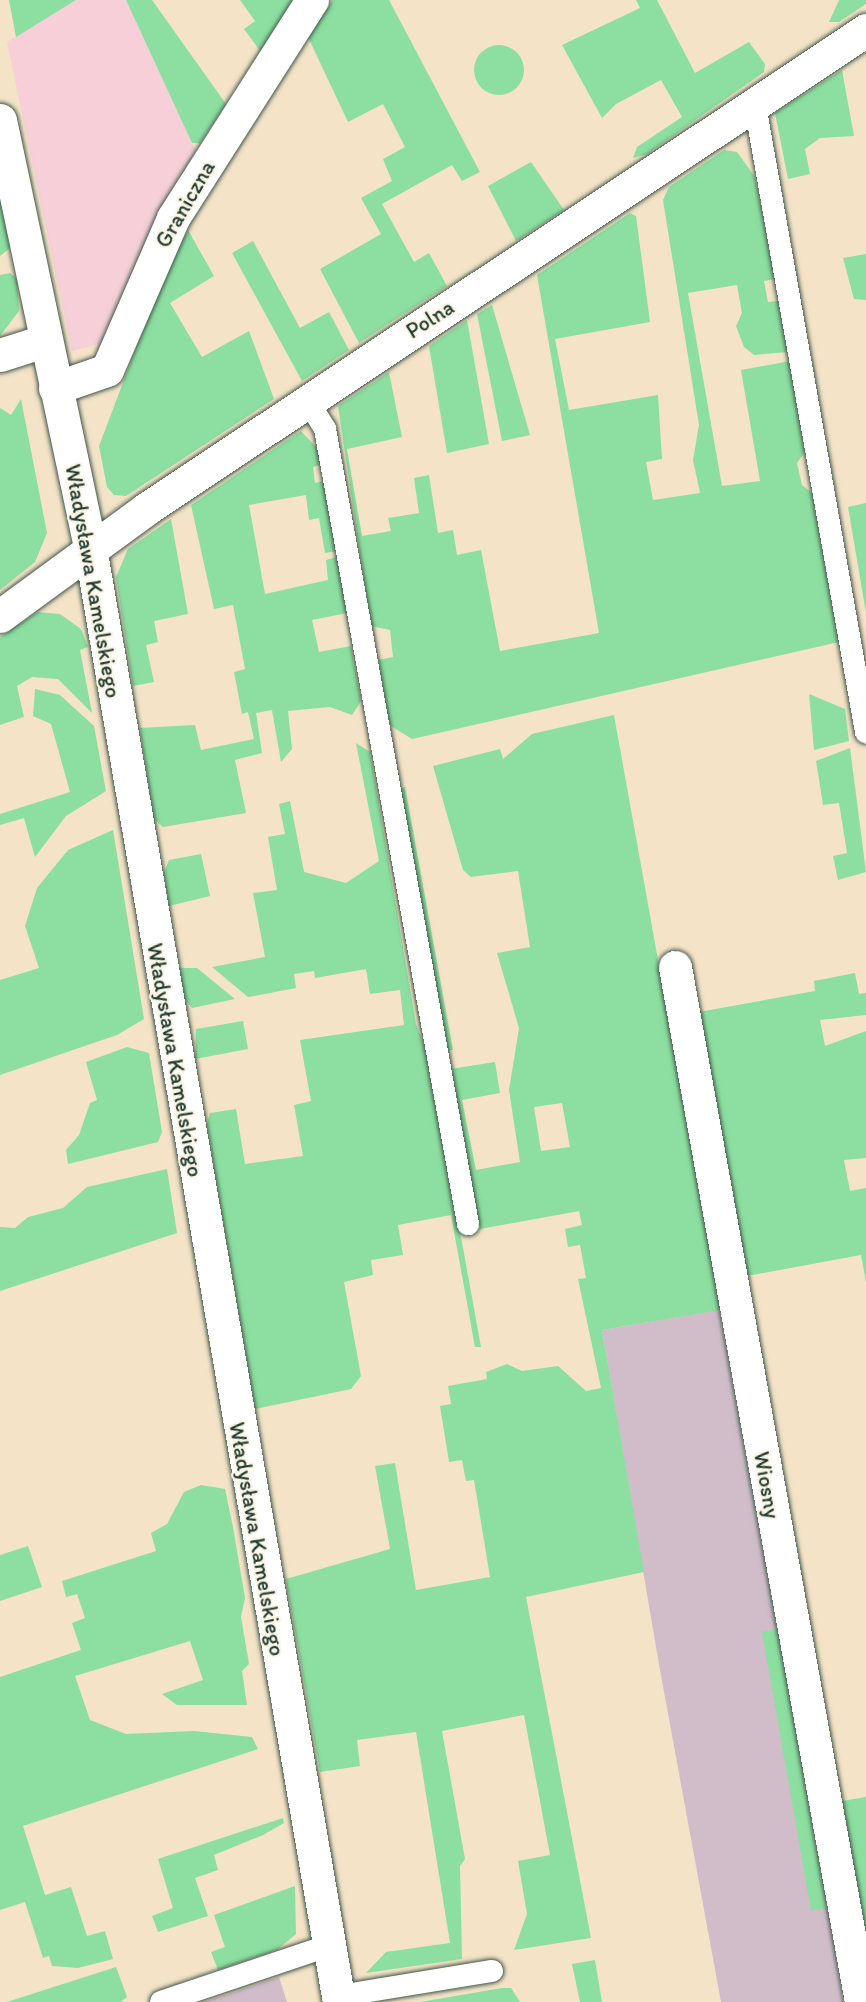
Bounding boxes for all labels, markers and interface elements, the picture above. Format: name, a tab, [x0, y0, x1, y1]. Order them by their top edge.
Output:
street label: Graniczna	[149, 156, 221, 252]
street label: Polna	[401, 294, 459, 344]
street label: Władysława Kamelskiego	[59, 462, 127, 700]
street label: Władysława Kamelskiego	[141, 941, 209, 1179]
street label: Władysława Kamelskiego	[223, 1420, 291, 1658]
street label: Wiosny	[748, 1449, 786, 1521]

